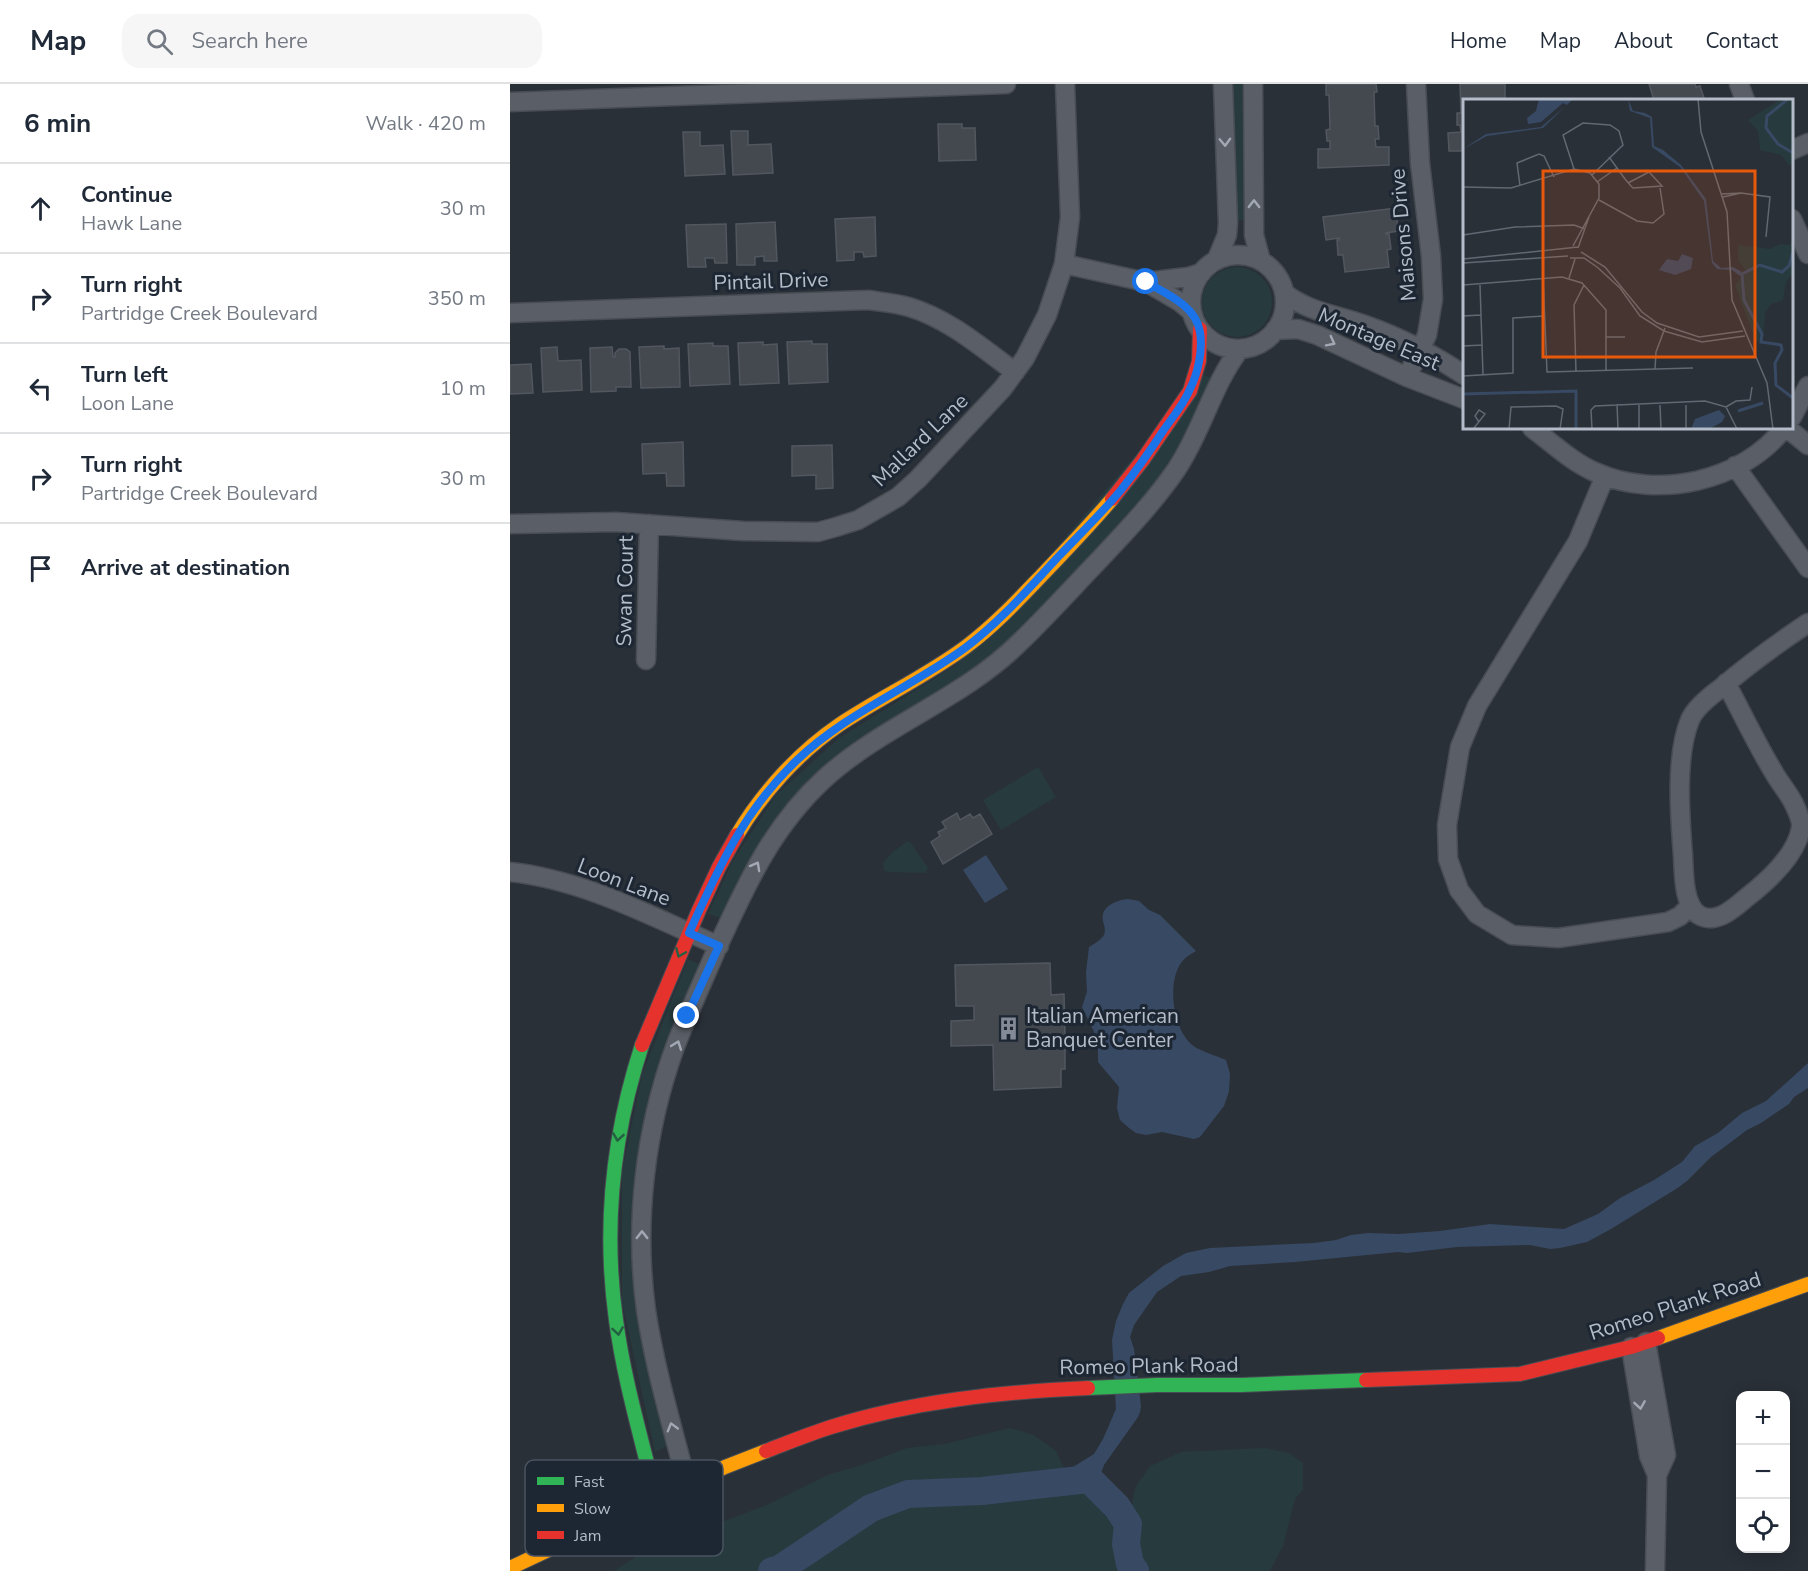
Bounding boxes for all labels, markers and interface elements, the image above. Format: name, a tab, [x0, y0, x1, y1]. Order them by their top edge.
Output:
search box	[122, 14, 542, 68]
text: Map	[30, 22, 86, 60]
icon: search	[143, 25, 176, 58]
text: Search here	[191, 26, 308, 56]
text: Home	[1450, 27, 1507, 55]
text: Map	[1540, 27, 1581, 55]
text: About	[1614, 27, 1672, 55]
text: Contact	[1705, 27, 1778, 55]
inset map	[1463, 99, 1793, 429]
text: 6 min	[24, 106, 91, 141]
text: Walk · 420 m	[366, 110, 486, 137]
one-way arrow	[1219, 138, 1231, 147]
street label: Maisons Drive	[1383, 168, 1423, 302]
text: Continue	[81, 180, 172, 210]
icon: ahead	[24, 192, 57, 225]
text: 30 m	[440, 195, 486, 222]
one-way arrow	[1247, 199, 1260, 208]
text: Hawk Lane	[81, 210, 182, 237]
street label: Pintail Drive	[713, 265, 829, 297]
route start	[1132, 268, 1158, 294]
text: Turn right	[81, 270, 182, 300]
icon: right	[24, 282, 57, 315]
text: 350 m	[428, 285, 486, 312]
text: Partridge Creek Boulevard	[81, 300, 318, 327]
street label: Montage East	[1314, 301, 1445, 377]
one-way arrow	[1325, 334, 1336, 346]
text: Turn left	[81, 360, 168, 390]
icon: left	[24, 372, 57, 405]
text: 10 m	[440, 375, 486, 402]
street label: Mallard Lane	[866, 387, 974, 493]
text: Loon Lane	[81, 390, 174, 417]
text: Turn right	[81, 450, 182, 480]
icon: right	[24, 462, 57, 495]
text: 30 m	[440, 465, 486, 492]
text: Partridge Creek Boulevard	[81, 480, 318, 507]
street label: Swan Court	[610, 535, 640, 647]
icon: arrive	[24, 552, 57, 585]
text: Arrive at destination	[81, 553, 290, 583]
street label: Loon Lane	[573, 851, 675, 913]
one-way arrow	[749, 862, 760, 873]
one-way arrow	[675, 946, 687, 957]
route end	[673, 1002, 699, 1028]
place label: Italian American Banquet Center	[1026, 1002, 1179, 1054]
building icon: Italian American Banquet Center	[995, 1015, 1021, 1041]
one-way arrow	[669, 1040, 682, 1050]
one-way arrow	[612, 1132, 625, 1142]
one-way arrow	[636, 1231, 648, 1240]
street label: Romeo Plank Road	[1586, 1265, 1764, 1347]
one-way arrow	[611, 1326, 623, 1336]
street label: Romeo Plank Road	[1059, 1350, 1239, 1382]
map controls	[1736, 1391, 1790, 1553]
button: +	[1736, 1391, 1790, 1445]
one-way arrow	[1634, 1400, 1646, 1410]
one-way arrow	[667, 1422, 679, 1433]
button: −	[1736, 1445, 1790, 1499]
legend	[525, 1460, 723, 1556]
text: Fast	[574, 1471, 605, 1493]
text: Slow	[574, 1498, 611, 1520]
button: locate	[1736, 1499, 1790, 1553]
text: Jam	[573, 1525, 601, 1547]

